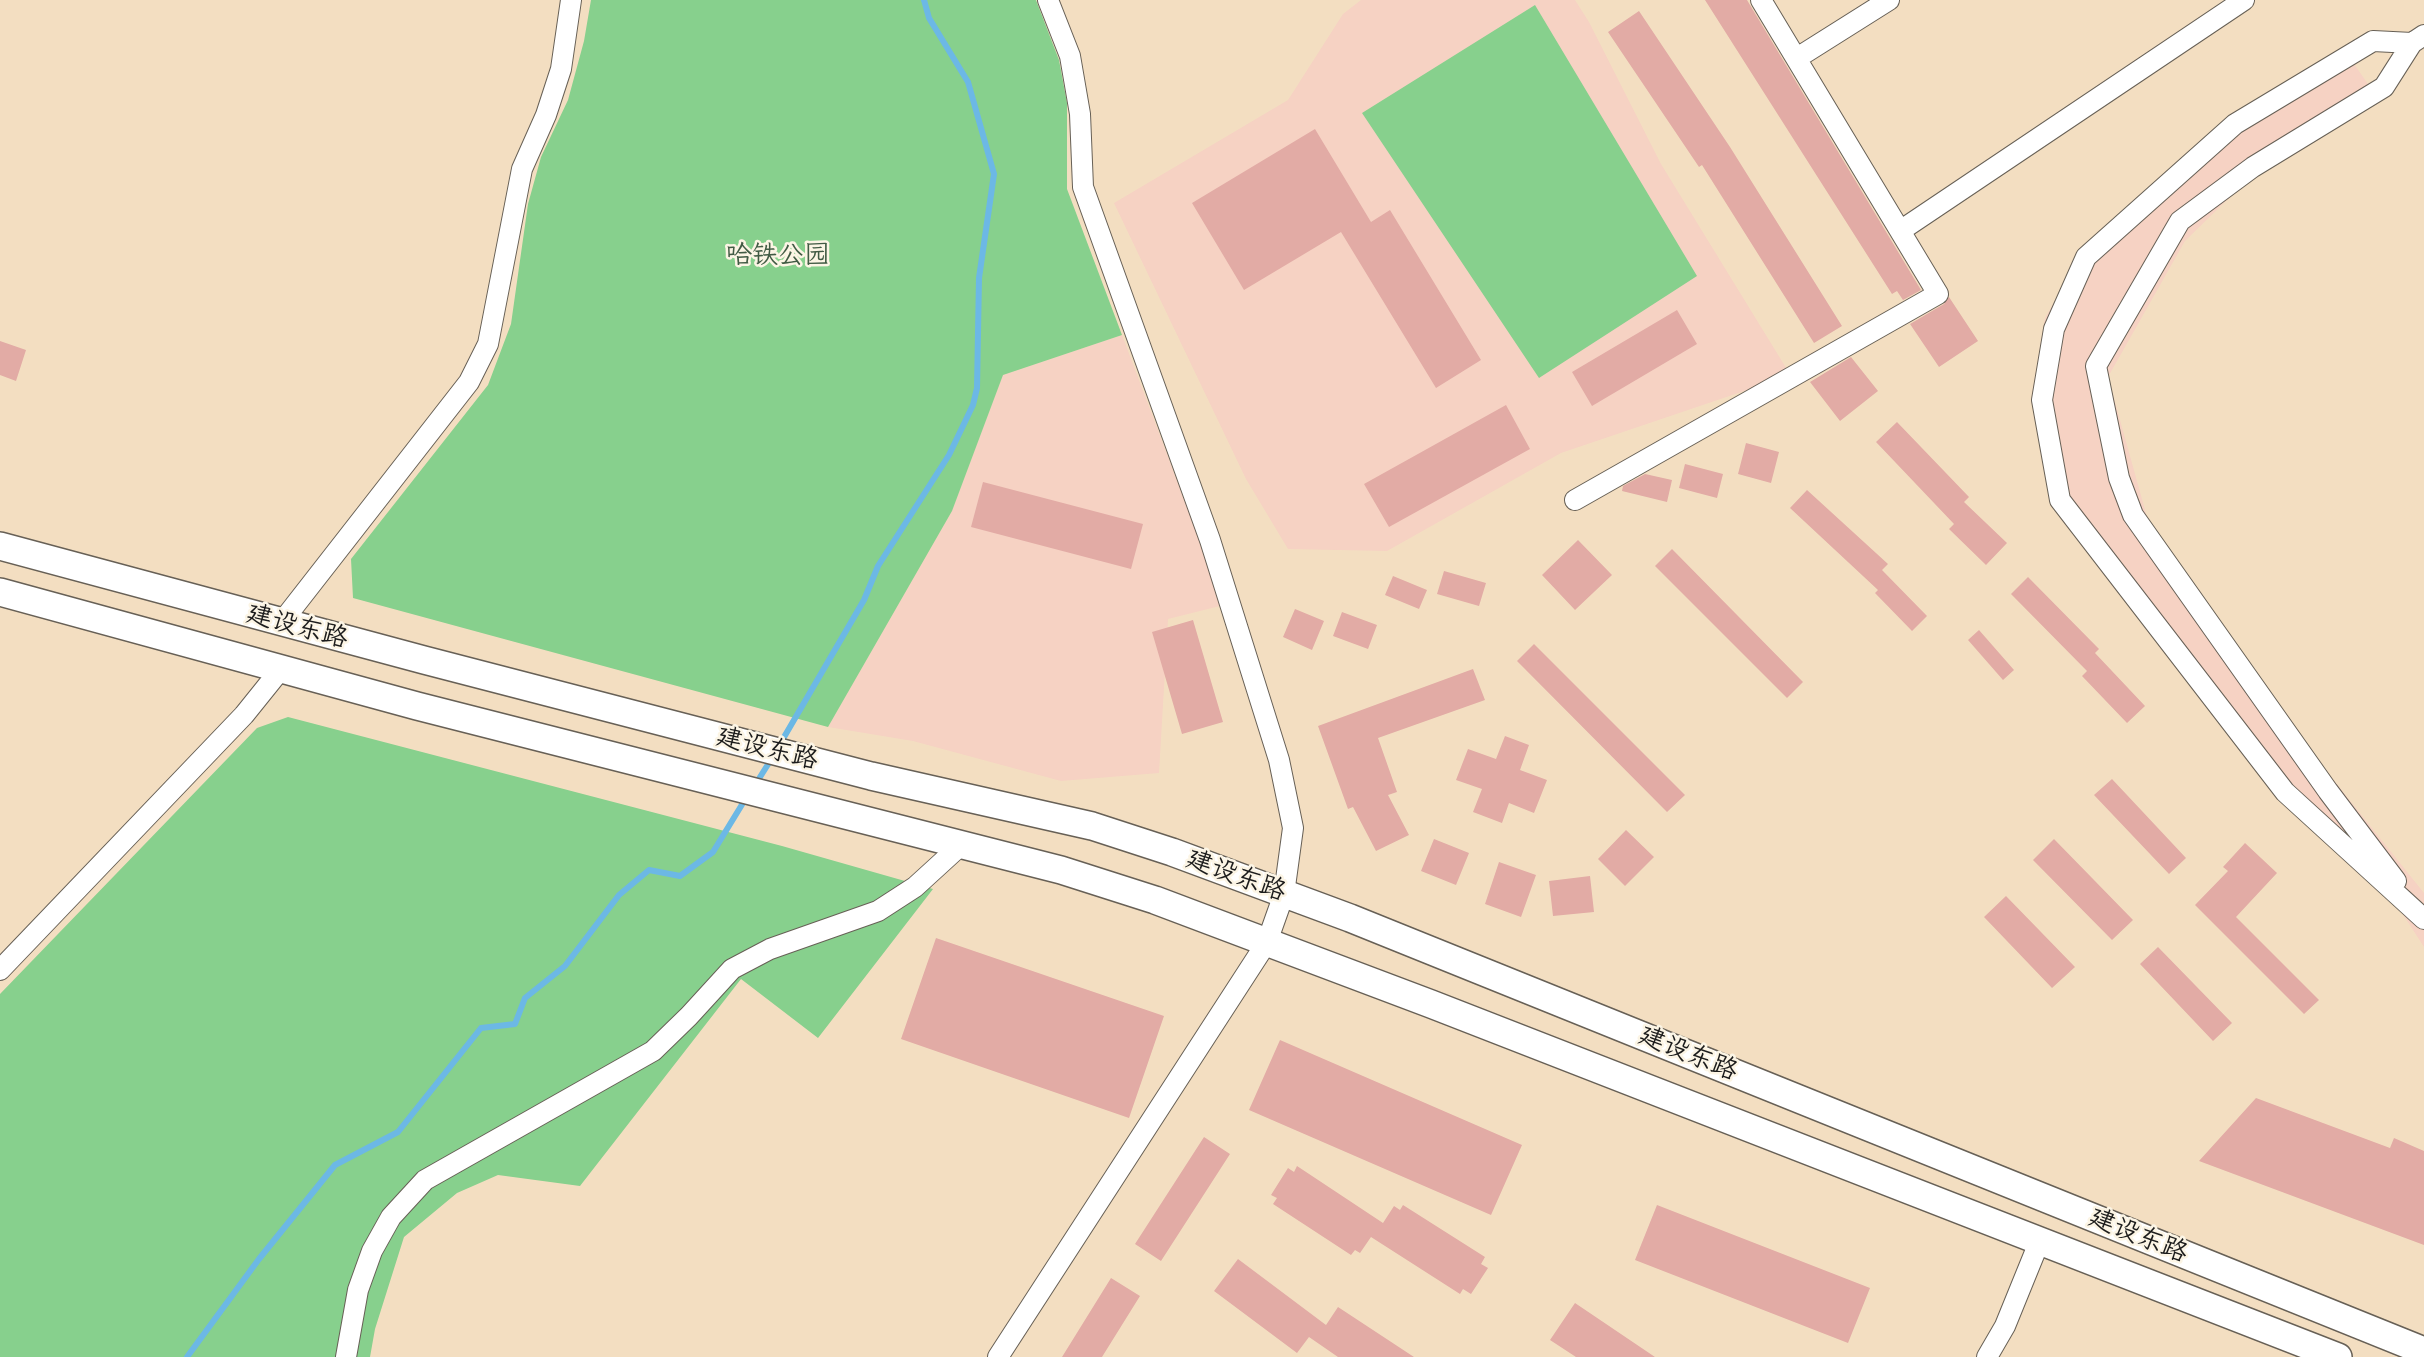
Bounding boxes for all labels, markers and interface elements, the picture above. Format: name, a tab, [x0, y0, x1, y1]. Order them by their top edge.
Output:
park label: 哈铁公园	[726, 240, 830, 272]
street label: 建设东路	[243, 598, 351, 656]
street label: 建设东路	[713, 721, 821, 777]
street label: 建设东路	[1182, 844, 1290, 908]
street label: 建设东路	[1634, 1020, 1742, 1088]
street label: 建设东路	[2084, 1202, 2192, 1270]

